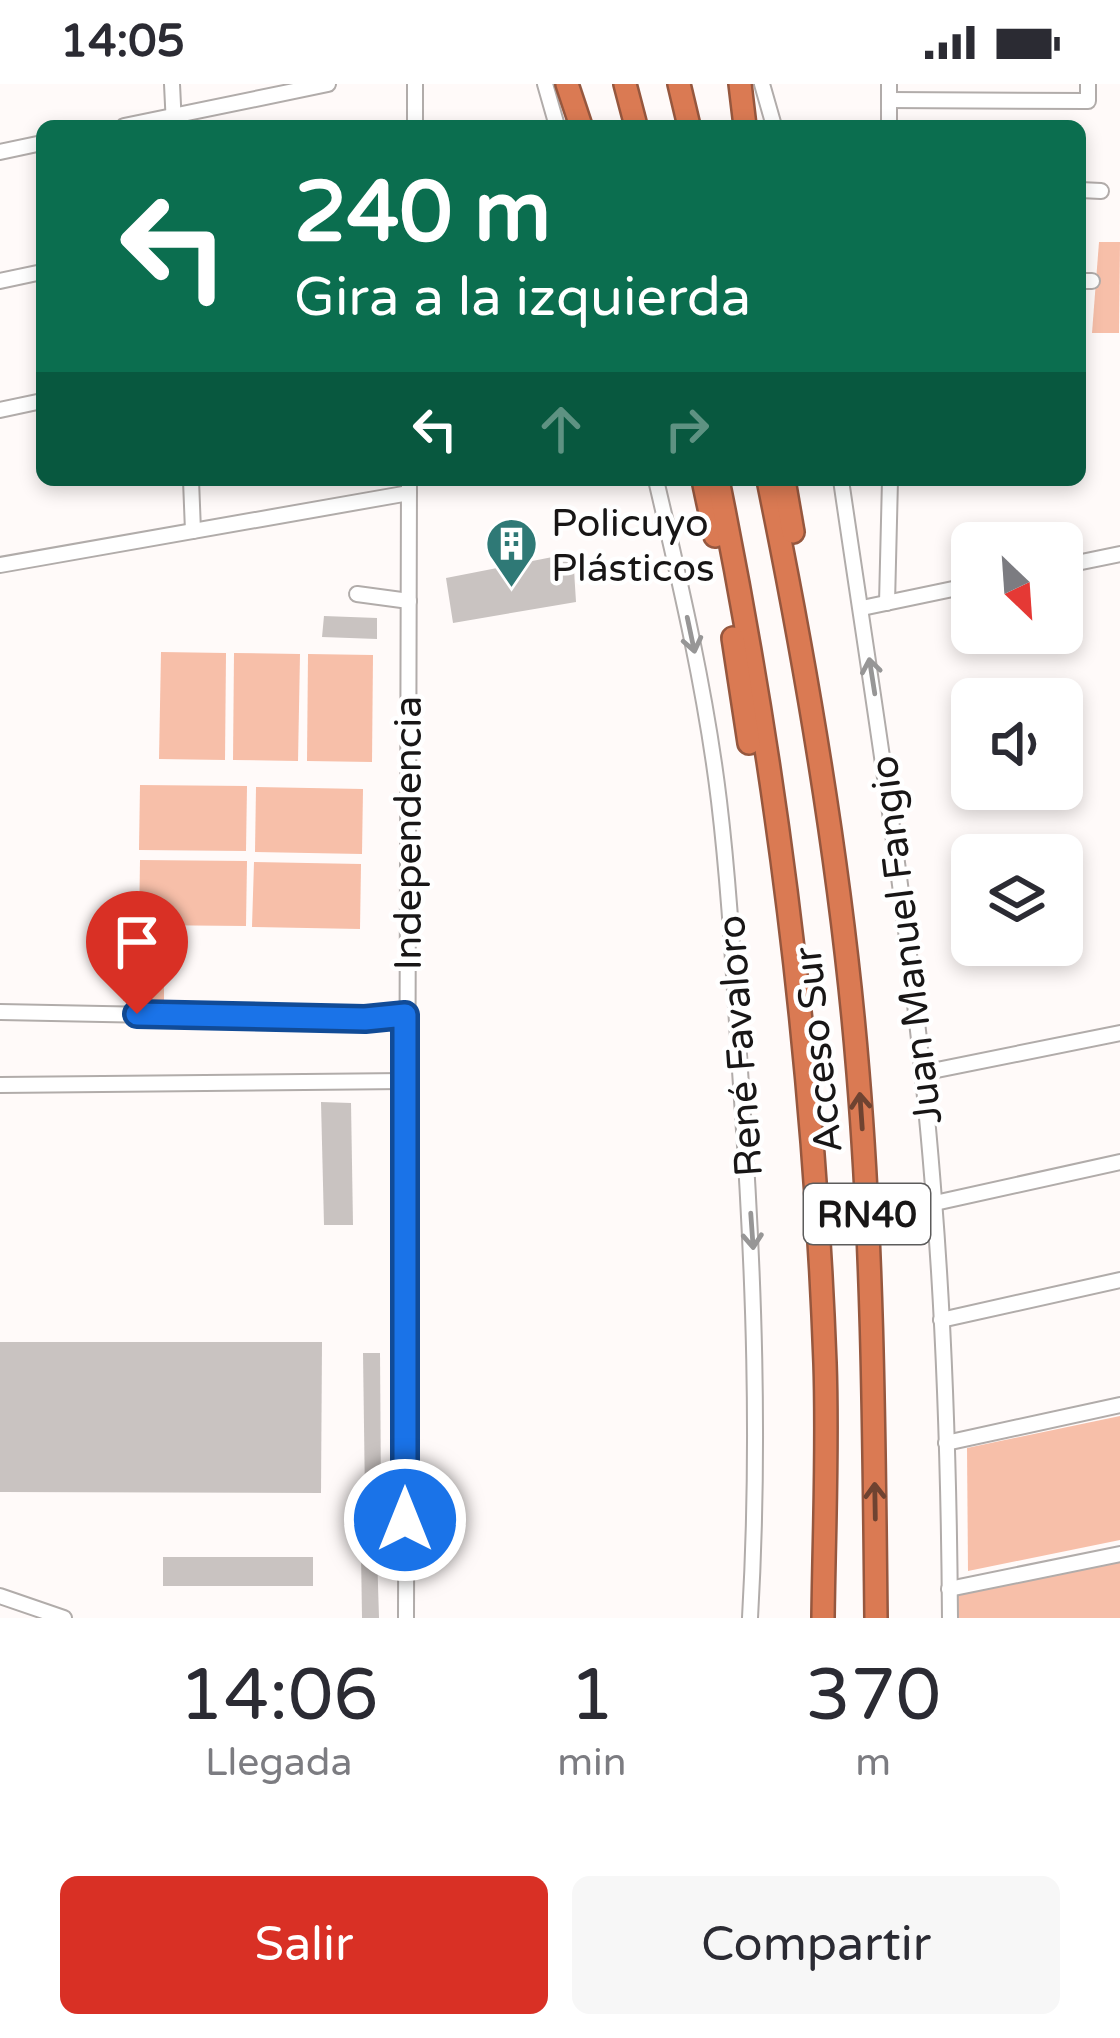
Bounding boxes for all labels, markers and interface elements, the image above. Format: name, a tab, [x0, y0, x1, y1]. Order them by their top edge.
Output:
text: 14:05	[60, 15, 185, 69]
text: 240 m	[294, 163, 551, 264]
icon: left	[96, 168, 252, 324]
text: Gira a la izquierda	[294, 265, 751, 330]
icon: left	[402, 396, 468, 462]
icon: ahead	[528, 396, 594, 462]
icon: right	[654, 396, 720, 462]
place label: Policuyo Plásticos	[551, 500, 715, 592]
building icon: Policuyo Plásticos	[484, 516, 540, 590]
north arrow	[951, 522, 1083, 654]
map controls	[951, 522, 1083, 966]
one-way arrow	[681, 616, 704, 654]
one-way arrow	[860, 658, 883, 697]
button: sound	[951, 678, 1083, 810]
street label: Independencia	[385, 696, 432, 970]
street label: Juan Manuel Fangio	[861, 753, 952, 1127]
button: layers	[951, 834, 1083, 966]
pin	[86, 891, 188, 1014]
icon: arrive	[104, 909, 170, 975]
street label: René Favaloro	[708, 914, 773, 1178]
street label: Acceso Sur	[784, 944, 853, 1155]
one-way arrow	[849, 1092, 872, 1131]
road number: RN40	[804, 1184, 930, 1244]
one-way arrow	[740, 1211, 763, 1250]
position arrow	[342, 1457, 468, 1583]
one-way arrow	[863, 1482, 886, 1521]
text: 14:06	[179, 1653, 378, 1740]
text: 1	[569, 1653, 615, 1740]
text: 370	[805, 1653, 941, 1740]
text: Llegada	[205, 1739, 352, 1786]
text: min	[557, 1739, 627, 1786]
text: m	[855, 1739, 891, 1786]
button: Salir	[60, 1876, 548, 2014]
button: Compartir	[572, 1876, 1060, 2014]

